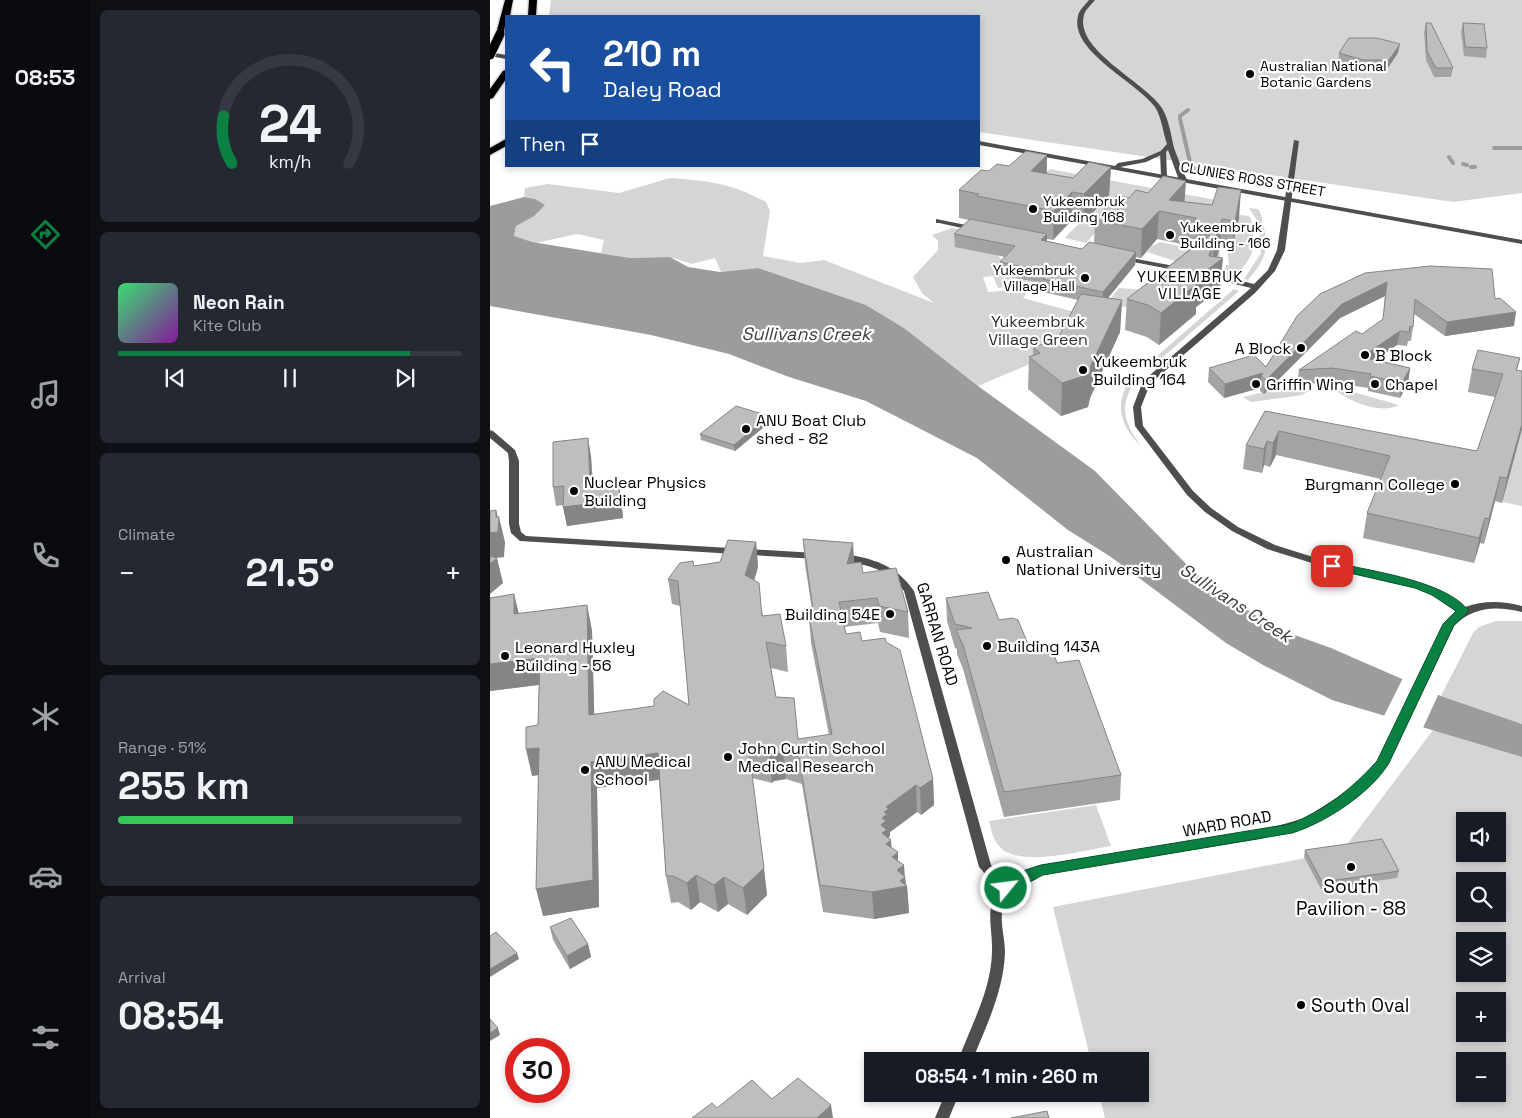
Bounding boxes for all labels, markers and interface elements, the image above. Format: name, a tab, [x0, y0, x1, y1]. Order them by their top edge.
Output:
text: 210 m	[603, 32, 701, 76]
icon: left	[520, 35, 585, 100]
place label: Australian National Botanic Gardens	[1260, 57, 1387, 91]
text: 08:53	[15, 63, 75, 91]
marker: Australian National Botanic Gardens	[1244, 68, 1256, 80]
text: Daley Road	[603, 75, 722, 103]
text: 24	[258, 91, 322, 157]
icon: arrive	[576, 130, 604, 158]
text: Then	[520, 132, 566, 157]
text: km/h	[269, 150, 311, 173]
street label: CLUNIES ROSS STREET	[1179, 157, 1327, 201]
place label: Yukeembruk Building 168	[1043, 192, 1126, 226]
marker: Yukeembruk Building 168	[1027, 203, 1039, 215]
icon: directions	[28, 217, 63, 252]
place label: Yukeembruk Building - 166	[1180, 218, 1270, 252]
marker: Yukeembruk Building - 166	[1164, 229, 1176, 241]
place label: Yukeembruk Village Hall	[993, 261, 1075, 295]
district label: YUKEEMBRUK VILLAGE	[1137, 267, 1243, 303]
marker: Yukeembruk Village Hall	[1079, 272, 1091, 284]
text: Neon Rain	[193, 290, 285, 315]
park label: Yukeembruk Village Green	[988, 311, 1088, 350]
text: Kite Club	[193, 315, 262, 336]
water label: Sullivans Creek	[741, 322, 873, 345]
place label: A Block	[1234, 338, 1291, 359]
marker: A Block	[1295, 342, 1307, 354]
place label: B Block	[1375, 345, 1433, 366]
marker: B Block	[1359, 349, 1371, 361]
place label: Yukeembruk Building 164	[1093, 351, 1187, 390]
icon: previous	[161, 364, 189, 392]
icon: pause	[276, 364, 304, 392]
icon: next	[391, 364, 419, 392]
marker: Yukeembruk Building 164	[1077, 364, 1089, 376]
place label: Griffin Wing	[1266, 374, 1354, 395]
place label: Chapel	[1385, 374, 1438, 395]
icon: music	[28, 377, 63, 412]
marker: Griffin Wing	[1250, 378, 1262, 390]
marker: Chapel	[1369, 378, 1381, 390]
place label: ANU Boat Club shed - 82	[756, 410, 866, 449]
marker: ANU Boat Club shed - 82	[740, 423, 752, 435]
place label: Nuclear Physics Building	[584, 472, 706, 511]
place label: Burgmann College	[1305, 474, 1445, 495]
marker: Burgmann College	[1449, 478, 1461, 490]
marker: Nuclear Physics Building	[568, 485, 580, 497]
text: Climate	[118, 524, 175, 545]
icon: phone	[28, 538, 63, 573]
place label: Australian National University	[1016, 541, 1161, 580]
pin	[1311, 545, 1353, 587]
text: 21.5°	[246, 549, 334, 597]
icon: arrive	[1318, 552, 1346, 580]
marker: Australian National University	[1000, 554, 1012, 566]
text: −	[118, 555, 135, 591]
text: +	[445, 555, 462, 591]
water label: Sullivans Creek	[1176, 558, 1299, 649]
street label: GARRAN ROAD	[912, 580, 963, 688]
place label: Building 54E	[785, 604, 880, 625]
marker: Building 54E	[884, 608, 896, 620]
place label: Building 143A	[997, 636, 1100, 657]
place label: Leonard Huxley Building - 56	[515, 637, 635, 676]
marker: Building 143A	[981, 640, 993, 652]
marker: Leonard Huxley Building - 56	[499, 650, 511, 662]
icon: climate	[28, 699, 63, 734]
text: Range · 51%	[118, 737, 206, 758]
place label: John Curtin School Medical Research	[738, 738, 885, 777]
place label: ANU Medical School	[595, 751, 691, 790]
marker: John Curtin School Medical Research	[722, 751, 734, 763]
text: 255 km	[118, 762, 250, 810]
marker: ANU Medical School	[579, 764, 591, 776]
street label: WARD ROAD	[1181, 805, 1273, 842]
map controls	[1456, 812, 1506, 1102]
button: sound	[1456, 812, 1506, 862]
icon: car	[28, 859, 63, 894]
position arrow	[979, 861, 1031, 913]
marker: South Pavilion - 88	[1345, 861, 1357, 873]
button: search	[1456, 872, 1506, 922]
place label: South Pavilion - 88	[1296, 874, 1406, 921]
button: layers	[1456, 932, 1506, 982]
text: Arrival	[118, 967, 166, 988]
text: 08:54	[118, 992, 224, 1040]
button: +	[1456, 992, 1506, 1042]
place label: South Oval	[1311, 993, 1410, 1018]
marker: South Oval	[1295, 999, 1307, 1011]
icon: filters	[28, 1020, 63, 1055]
speed limit sign: 30	[505, 1038, 570, 1103]
button: −	[1456, 1052, 1506, 1102]
text: 08:54 · 1 min · 260 m	[915, 1064, 1098, 1089]

